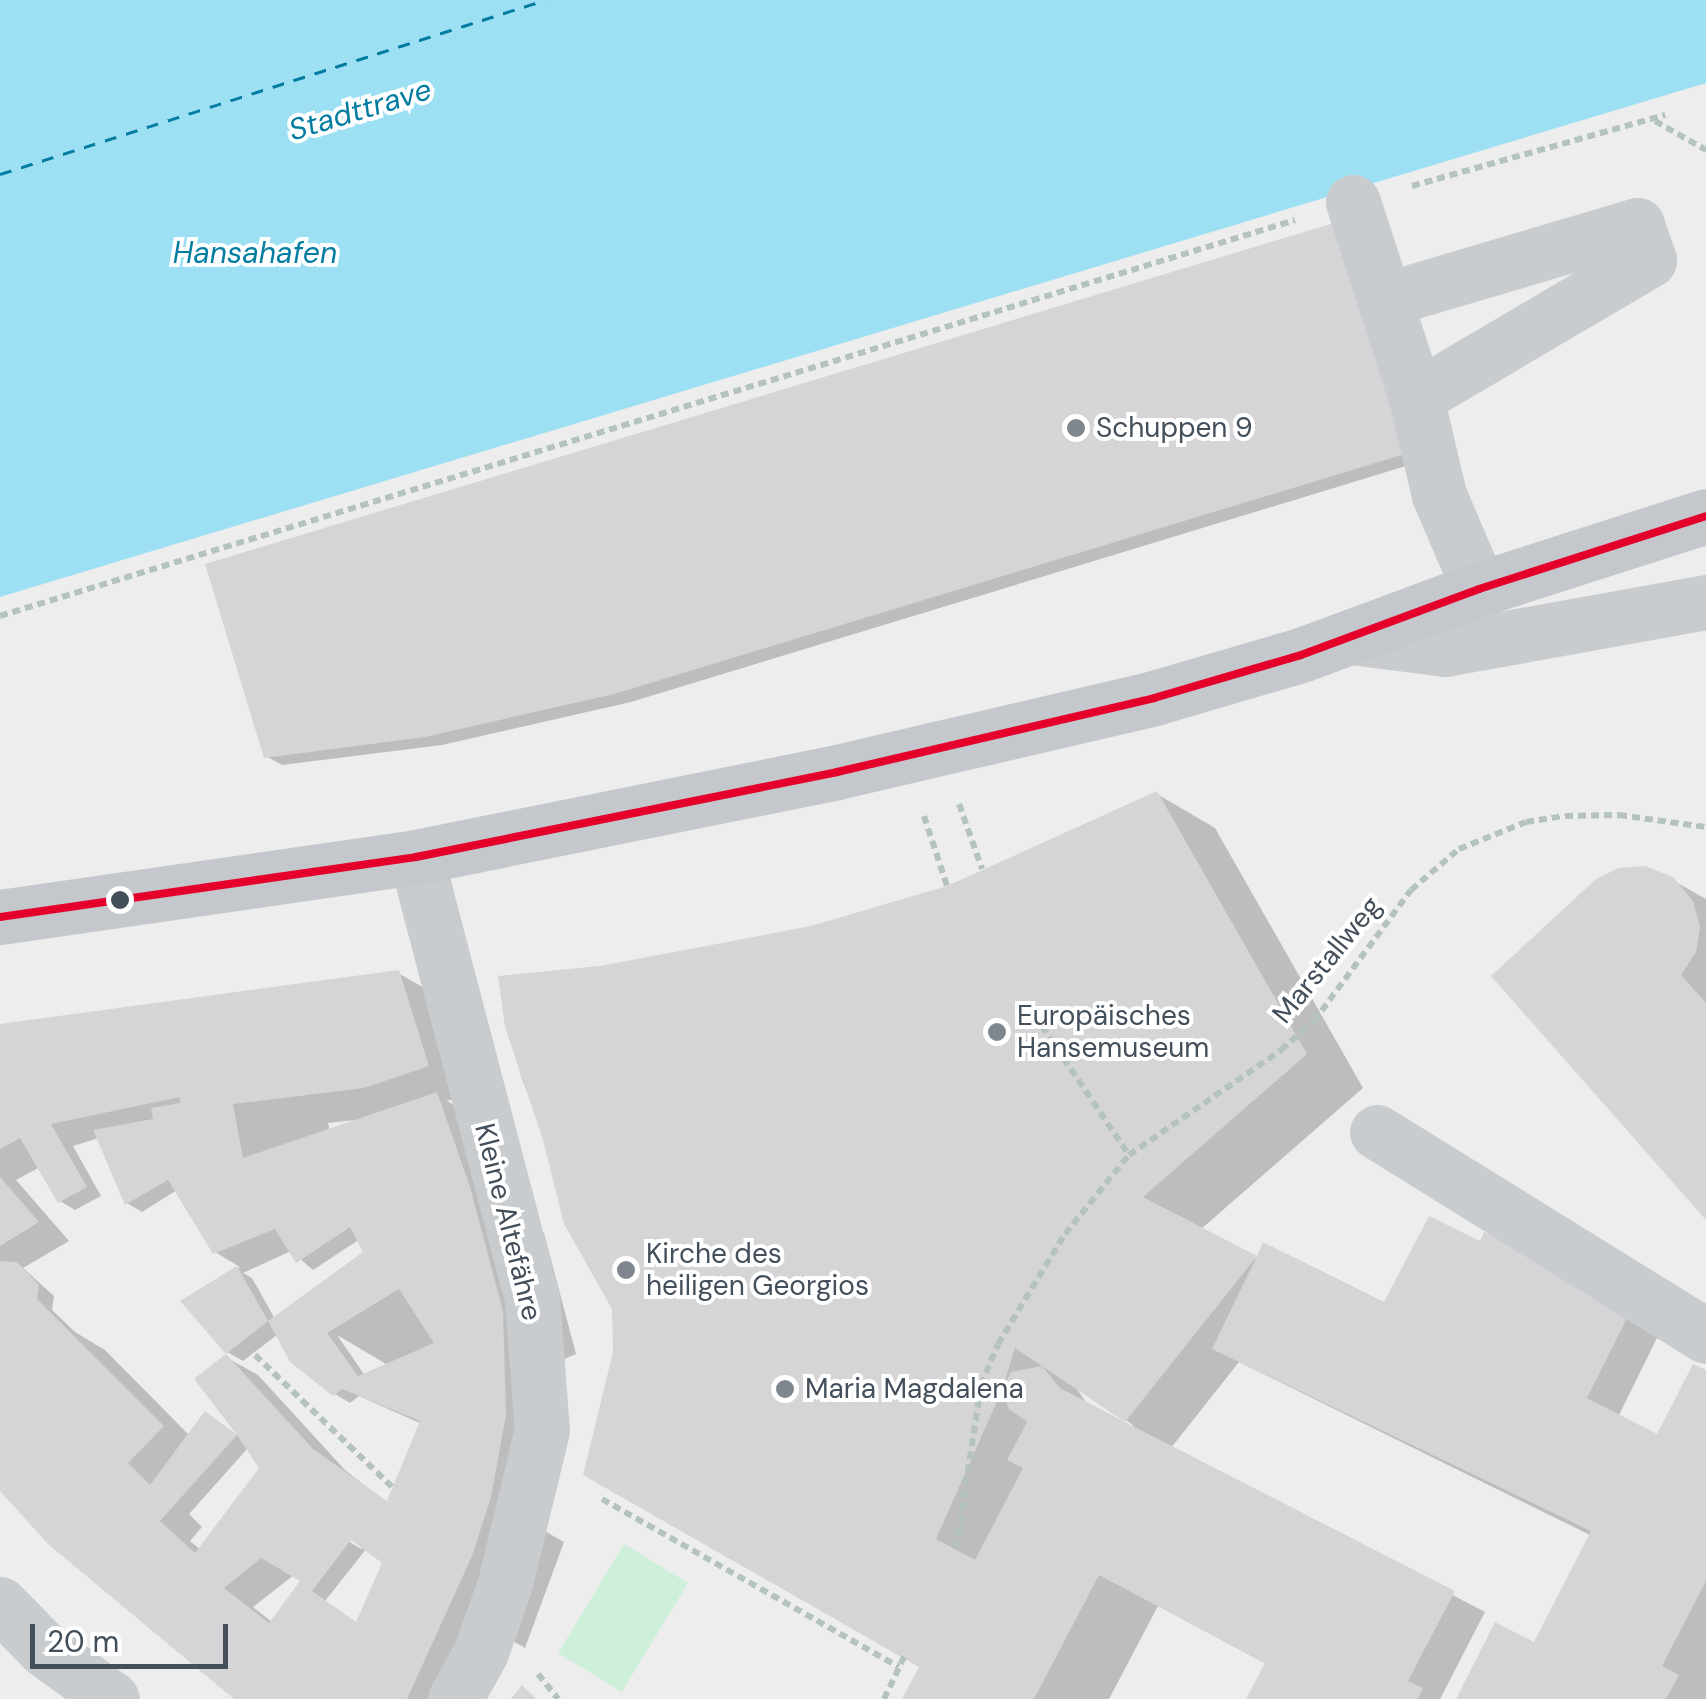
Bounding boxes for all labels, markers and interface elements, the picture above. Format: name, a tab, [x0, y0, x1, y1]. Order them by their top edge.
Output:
water label: Stadttrave	[284, 71, 436, 149]
water label: Hansahafen	[173, 235, 337, 271]
place label: Schuppen 9	[1096, 411, 1252, 445]
marker: Schuppen 9	[1065, 417, 1087, 439]
unlabelled marker	[110, 890, 130, 910]
street label: Marstallweg	[1266, 890, 1388, 1030]
place label: Europäisches Hansemuseum	[1017, 999, 1209, 1065]
marker: Europäisches Hansemuseum	[986, 1021, 1008, 1043]
street label: Kleine Altefähre	[467, 1120, 549, 1324]
place label: Kirche des heiligen Georgios	[646, 1237, 869, 1303]
marker: Kirche des heiligen Georgios	[615, 1259, 637, 1281]
place label: Maria Magdalena	[805, 1372, 1024, 1406]
marker: Maria Magdalena	[774, 1378, 796, 1400]
scale bar	[35, 1604, 232, 1666]
text: 20 m	[47, 1622, 119, 1661]

